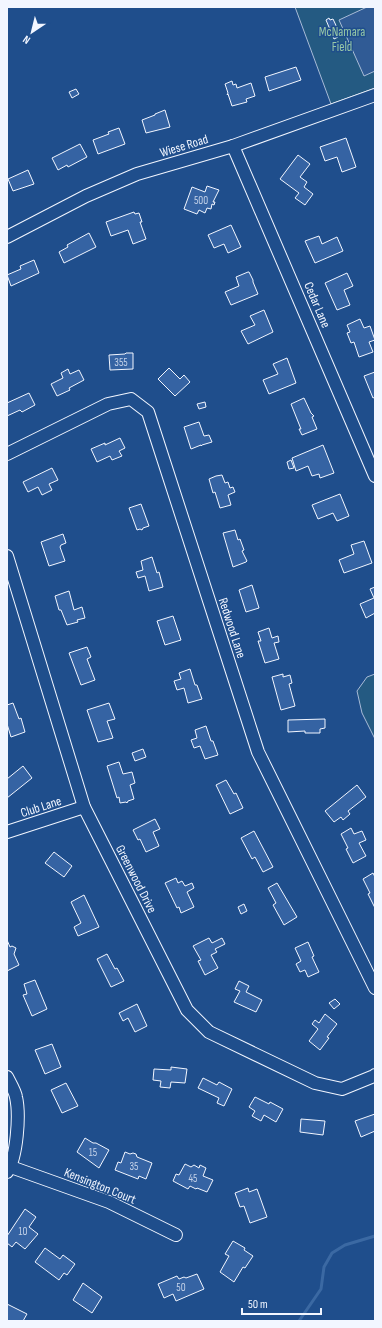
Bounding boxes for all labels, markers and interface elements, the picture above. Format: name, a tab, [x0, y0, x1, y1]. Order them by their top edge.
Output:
north arrow	[12, 12, 52, 52]
park label: McNamara Field	[319, 24, 365, 55]
text: N	[20, 33, 33, 47]
street label: Wiese Road	[158, 131, 210, 161]
house number: 500	[194, 194, 208, 207]
street label: Cedar Lane	[300, 280, 334, 330]
house number: 355	[114, 356, 128, 369]
street label: Redwood Lane	[215, 596, 249, 660]
street label: Club Lane	[18, 793, 64, 821]
street label: Greenwood Drive	[112, 842, 160, 916]
house number: 15	[89, 1146, 97, 1159]
house number: 35	[129, 1160, 139, 1173]
street label: Kensington Court	[62, 1164, 138, 1208]
house number: 45	[188, 1172, 198, 1185]
house number: 10	[19, 1225, 27, 1238]
house number: 50	[176, 1281, 186, 1294]
scale bar	[242, 1290, 321, 1316]
text: 50 m	[248, 1297, 268, 1312]

